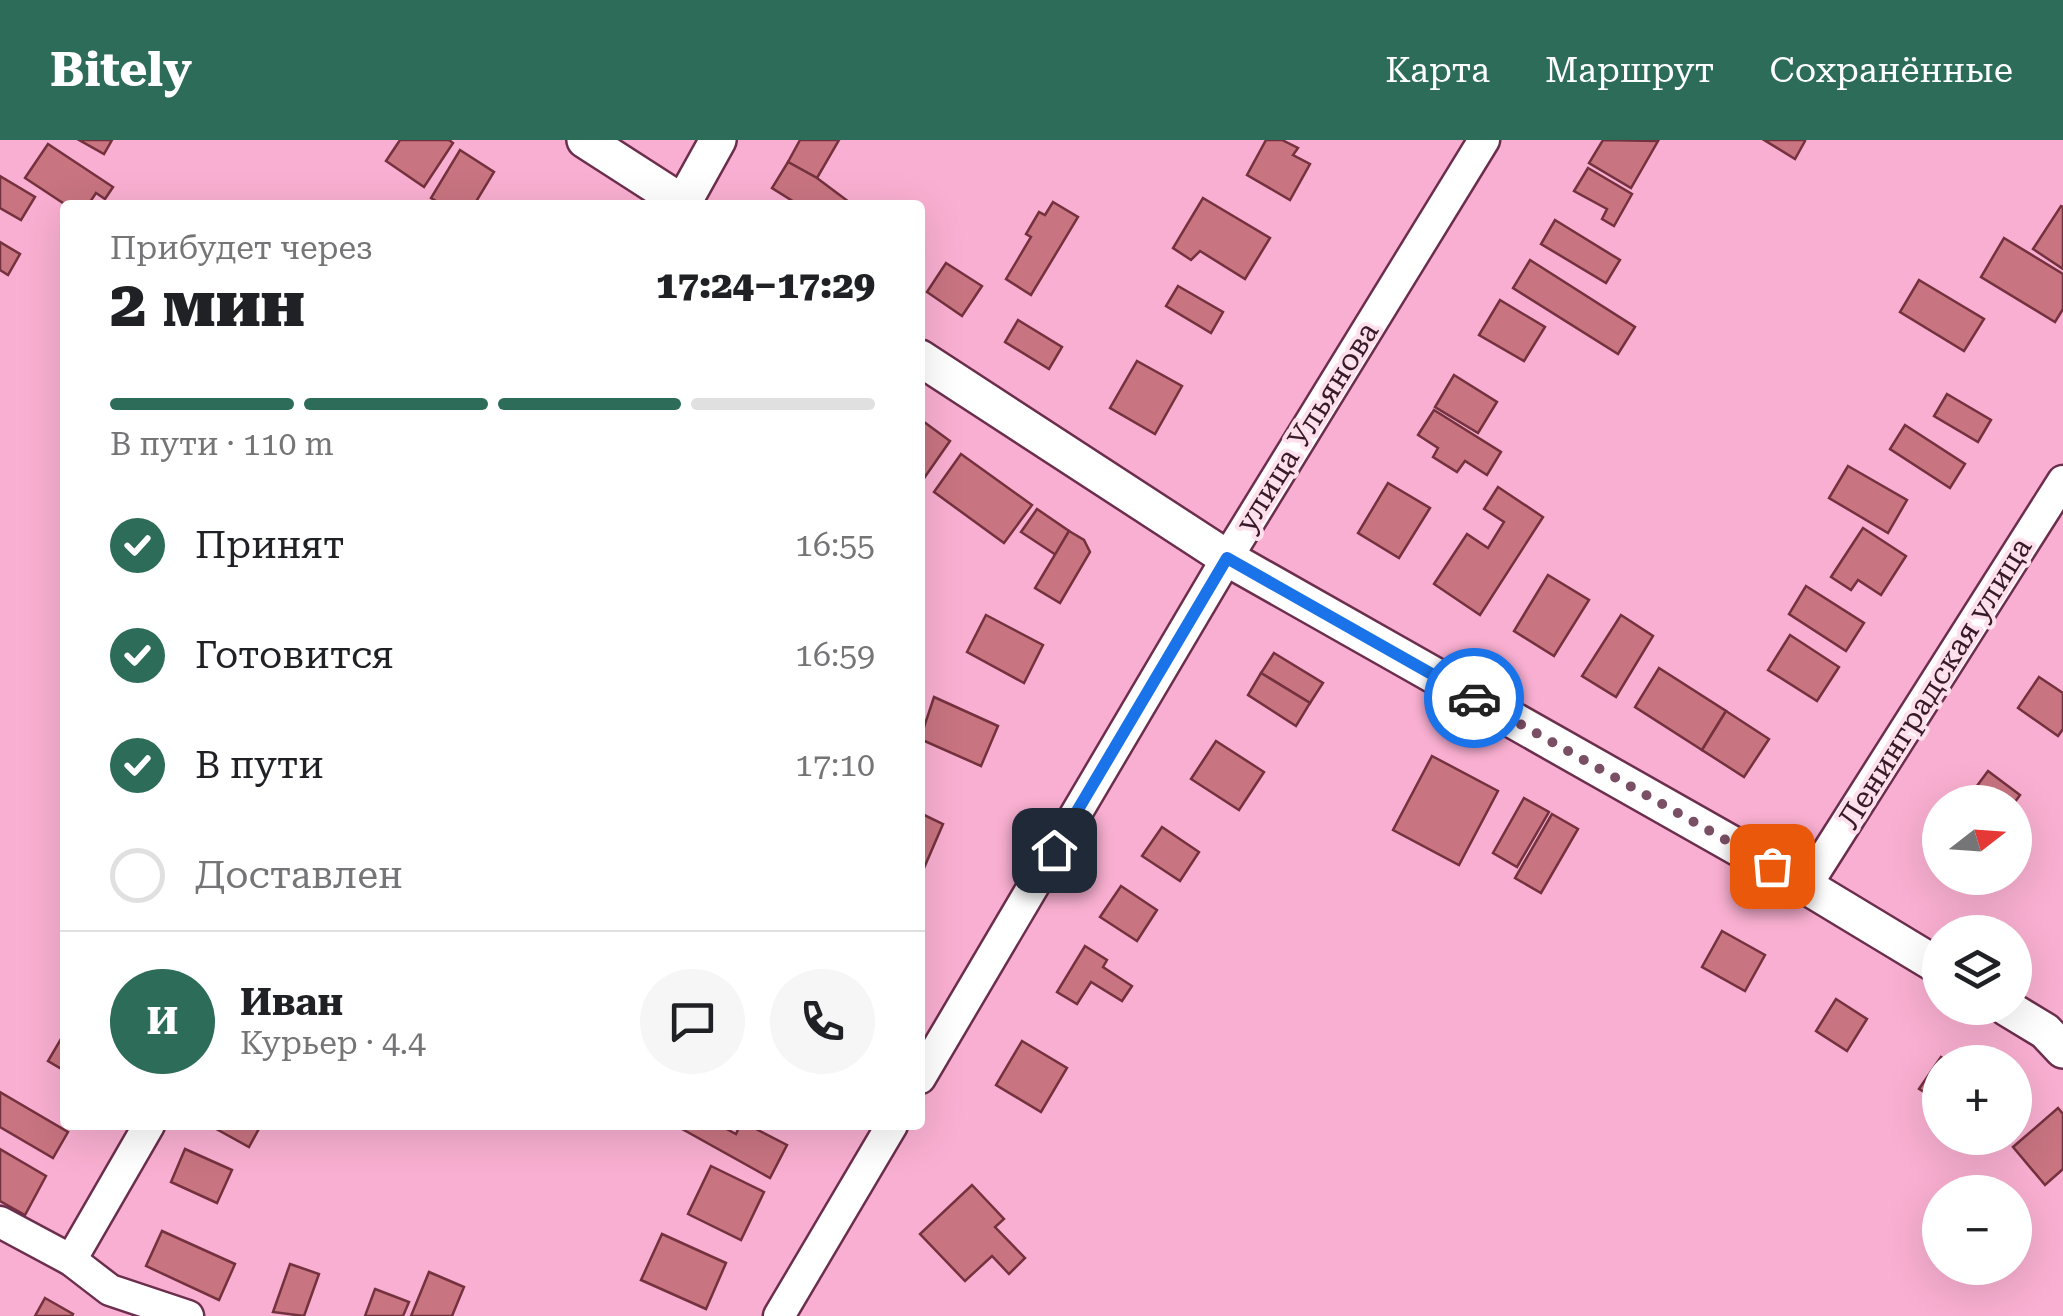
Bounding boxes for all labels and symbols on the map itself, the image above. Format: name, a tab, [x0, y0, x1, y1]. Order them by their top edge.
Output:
street label: улица Ульянова	[1228, 315, 1385, 538]
street label: Ленинградская улица	[1831, 531, 2039, 835]
courier	[1424, 648, 1524, 748]
north arrow	[1922, 785, 2032, 895]
pin	[1012, 808, 1097, 893]
pin	[1730, 824, 1815, 909]

